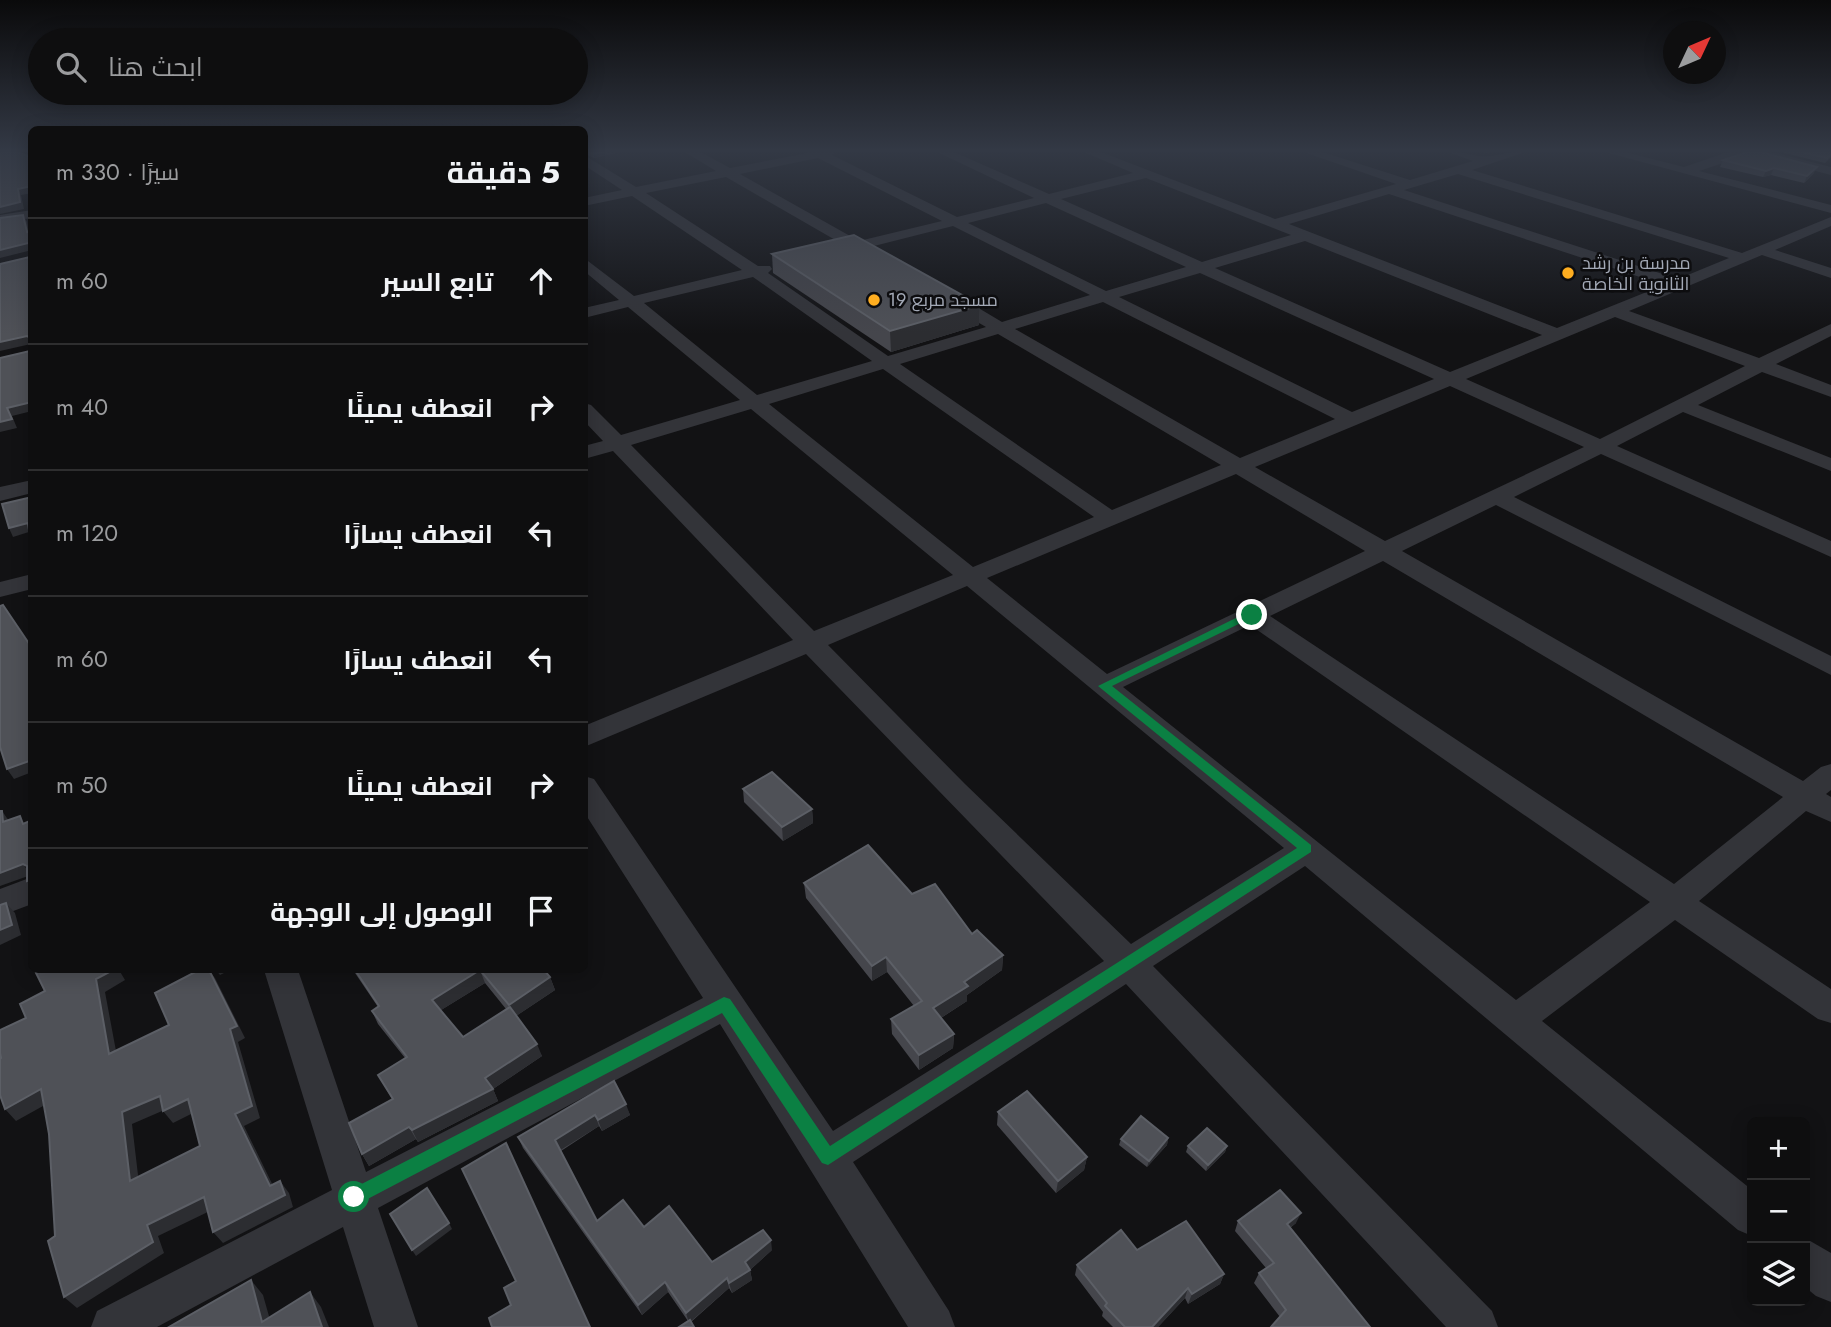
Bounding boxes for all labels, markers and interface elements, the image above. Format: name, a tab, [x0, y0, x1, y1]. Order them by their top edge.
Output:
north arrow	[1663, 21, 1726, 84]
search box	[28, 28, 588, 105]
icon: search	[52, 48, 90, 86]
text: ابحث هنا	[108, 48, 203, 86]
text: 5 دقيقة	[447, 151, 560, 194]
text: سيرًا · 330 m	[56, 155, 179, 189]
place label: مدرسة بن رشد الثانوية الخاصة	[1582, 250, 1691, 297]
icon: ahead	[522, 262, 560, 300]
text: تابع السير	[382, 263, 493, 301]
text: 60 m	[56, 264, 108, 298]
marker: مدرسة بن رشد الثانوية الخاصة	[1560, 265, 1576, 281]
place label: مسجد مربع 19	[888, 287, 998, 313]
marker: مسجد مربع 19	[866, 292, 882, 308]
icon: right	[522, 388, 560, 426]
text: انعطف يمينًا	[347, 389, 493, 427]
text: 40 m	[56, 390, 108, 424]
icon: left	[522, 514, 560, 552]
text: انعطف يسارًا	[343, 515, 493, 553]
text: 120 m	[56, 516, 118, 550]
route end	[1236, 599, 1267, 630]
icon: left	[522, 640, 560, 678]
text: انعطف يسارًا	[343, 641, 493, 679]
text: 60 m	[56, 642, 108, 676]
icon: right	[522, 766, 560, 804]
text: انعطف يمينًا	[347, 767, 493, 805]
text: 50 m	[56, 768, 108, 802]
icon: arrive	[522, 892, 560, 930]
text: الوصول إلى الوجهة	[270, 893, 493, 931]
map controls	[1747, 1117, 1810, 1306]
button: +	[1747, 1117, 1810, 1180]
button: −	[1747, 1180, 1810, 1243]
route start	[338, 1181, 369, 1212]
button: layers	[1747, 1243, 1810, 1306]

